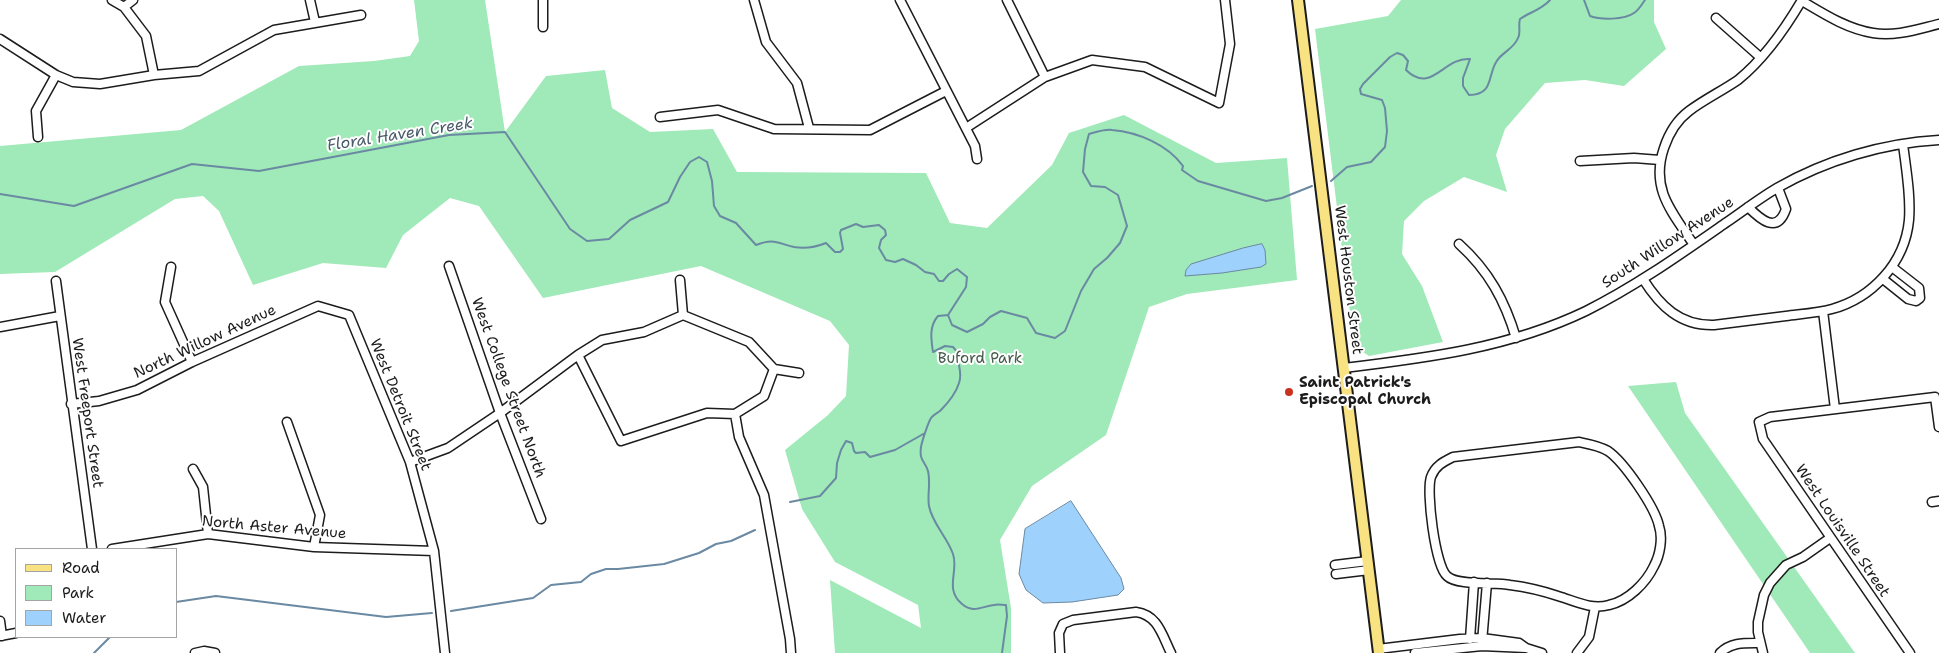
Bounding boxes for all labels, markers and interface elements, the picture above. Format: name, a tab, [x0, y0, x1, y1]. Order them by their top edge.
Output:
water label: Floral Haven Creek	[326, 114, 474, 156]
street label: South Willow Avenue	[1599, 194, 1737, 292]
street label: West Houston Street	[1330, 204, 1366, 356]
street label: West College Street North	[467, 295, 549, 481]
street label: North Willow Avenue	[131, 301, 279, 383]
street label: West Freeport Street	[68, 337, 106, 489]
street label: West Detroit Street	[365, 337, 435, 473]
park label: Buford Park	[938, 350, 1022, 368]
place label: Saint Patrick's Episcopal Church	[1299, 374, 1431, 409]
marker: Saint Patrick's Episcopal Church	[1283, 386, 1295, 398]
street label: West Louisville Street	[1791, 461, 1893, 601]
street label: North Aster Avenue	[201, 513, 347, 543]
legend	[15, 548, 178, 638]
text: Road	[62, 558, 100, 578]
text: Park	[62, 583, 94, 603]
text: Water	[62, 608, 106, 628]

